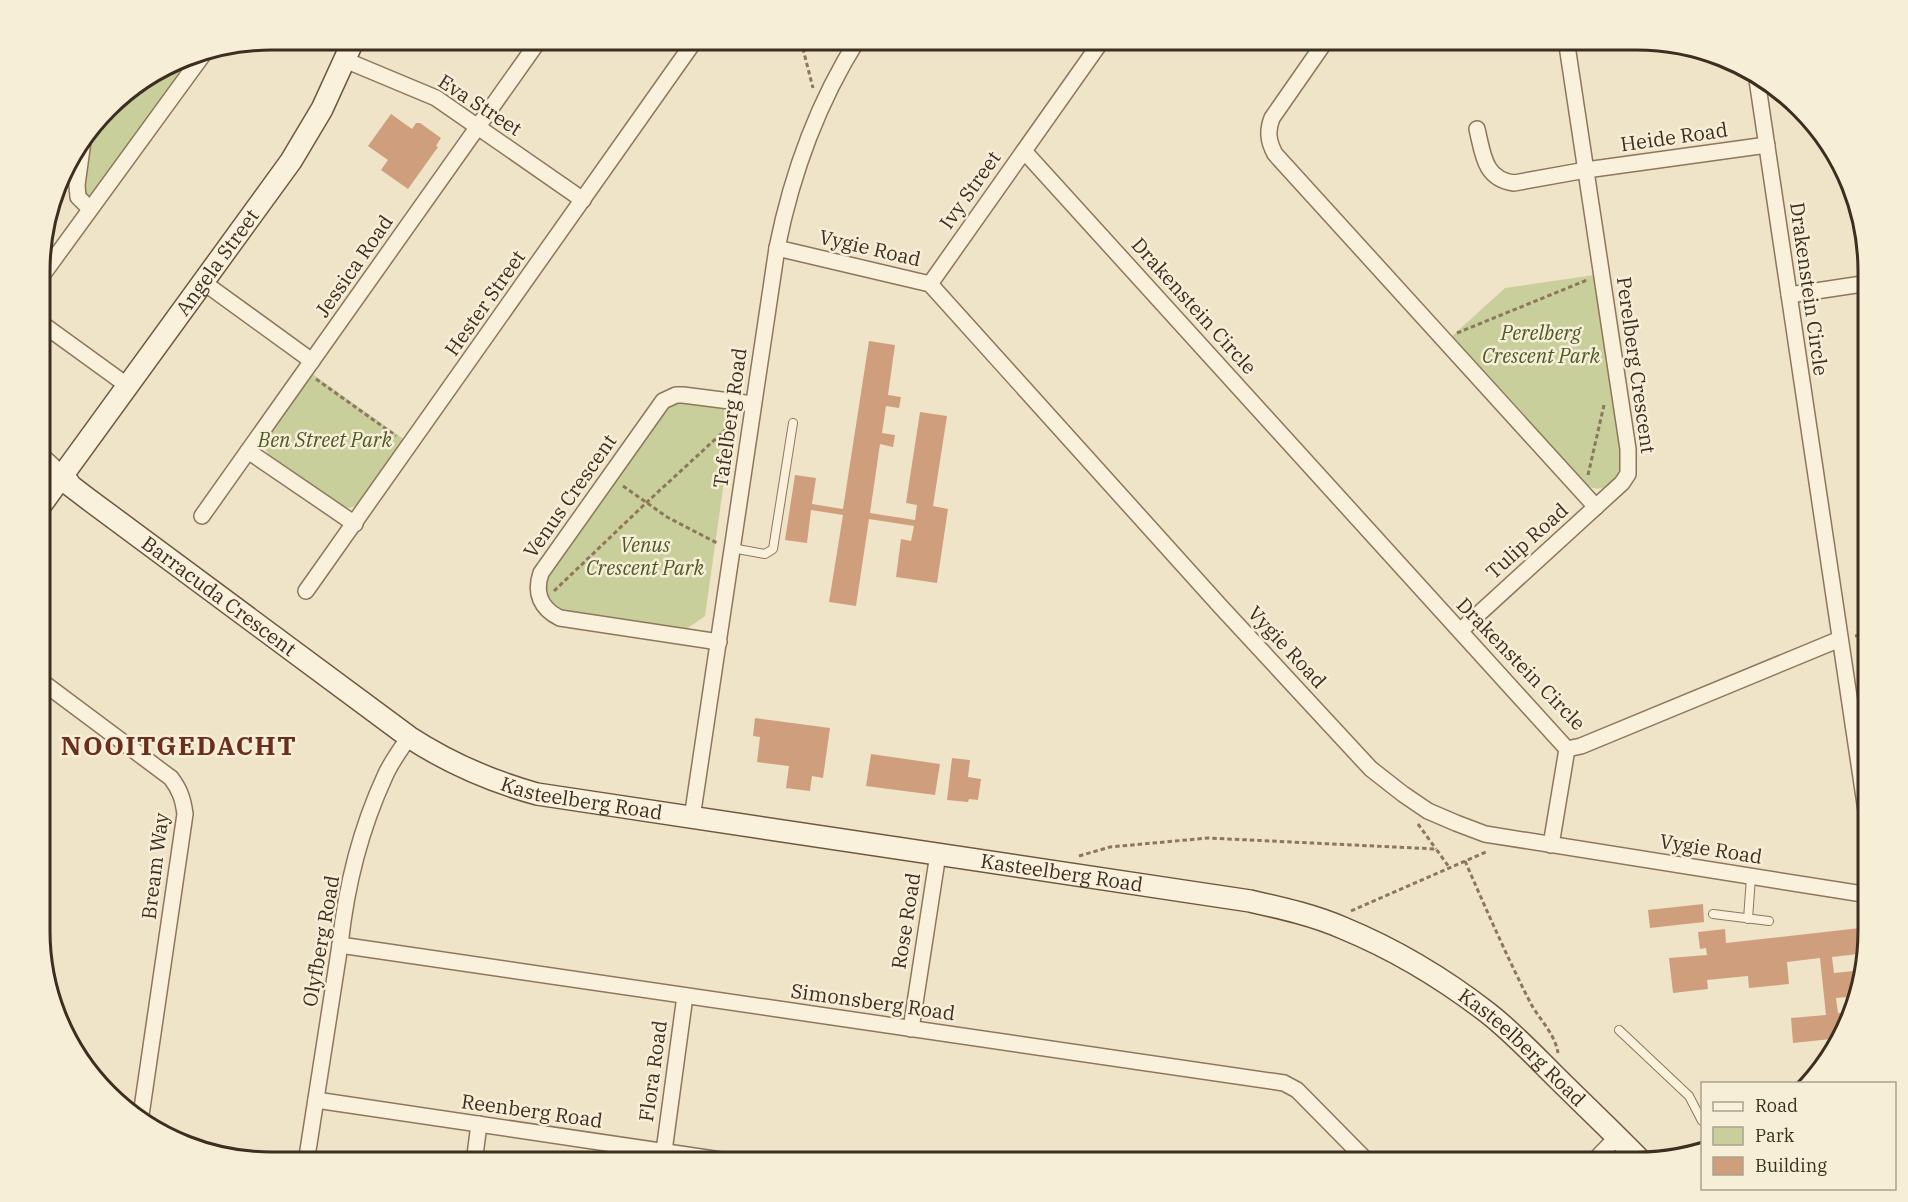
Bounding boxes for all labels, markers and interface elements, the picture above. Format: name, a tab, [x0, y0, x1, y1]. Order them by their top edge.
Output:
street label: Eva Street	[433, 67, 527, 142]
street label: Heide Road	[1619, 116, 1729, 157]
street label: Ivy Street	[933, 145, 1006, 234]
street label: Drakenstein Circle	[1784, 200, 1835, 378]
street label: Angela Street	[169, 203, 265, 321]
street label: Jessica Road	[308, 209, 399, 322]
street label: Vygie Road	[817, 223, 924, 272]
street label: Drakenstein Circle	[1126, 232, 1263, 380]
street label: Hester Street	[438, 244, 531, 361]
street label: Perelberg Crescent	[1611, 275, 1662, 455]
park label: Perelberg Crescent Park	[1482, 319, 1600, 369]
street label: Tafelberg Road	[706, 346, 753, 490]
park label: Ben Street Park	[257, 426, 393, 453]
street label: Venus Crescent	[517, 429, 622, 563]
street label: Tulip Road	[1480, 496, 1574, 585]
street label: Barracuda Crescent	[136, 529, 302, 662]
park label: Venus Crescent Park	[586, 531, 704, 581]
street label: Drakenstein Circle	[1451, 591, 1592, 736]
street label: Vygie Road	[1242, 600, 1333, 694]
district label: NOOITGEDACHT	[61, 728, 297, 762]
street label: Kasteelberg Road	[497, 770, 664, 826]
street label: Bream Way	[135, 811, 174, 921]
street label: Vygie Road	[1658, 827, 1764, 870]
street label: Kasteelberg Road	[979, 847, 1145, 898]
street label: Rose Road	[885, 871, 926, 971]
street label: Olyfberg Road	[296, 873, 345, 1009]
street label: Simonsberg Road	[789, 977, 957, 1026]
street label: Kasteelberg Road	[1453, 982, 1592, 1112]
street label: Flora Road	[632, 1019, 673, 1123]
legend	[1701, 1082, 1896, 1190]
street label: Reenberg Road	[460, 1087, 604, 1134]
text: Road	[1755, 1094, 1798, 1117]
text: Park	[1755, 1124, 1795, 1147]
text: Building	[1755, 1154, 1827, 1177]

